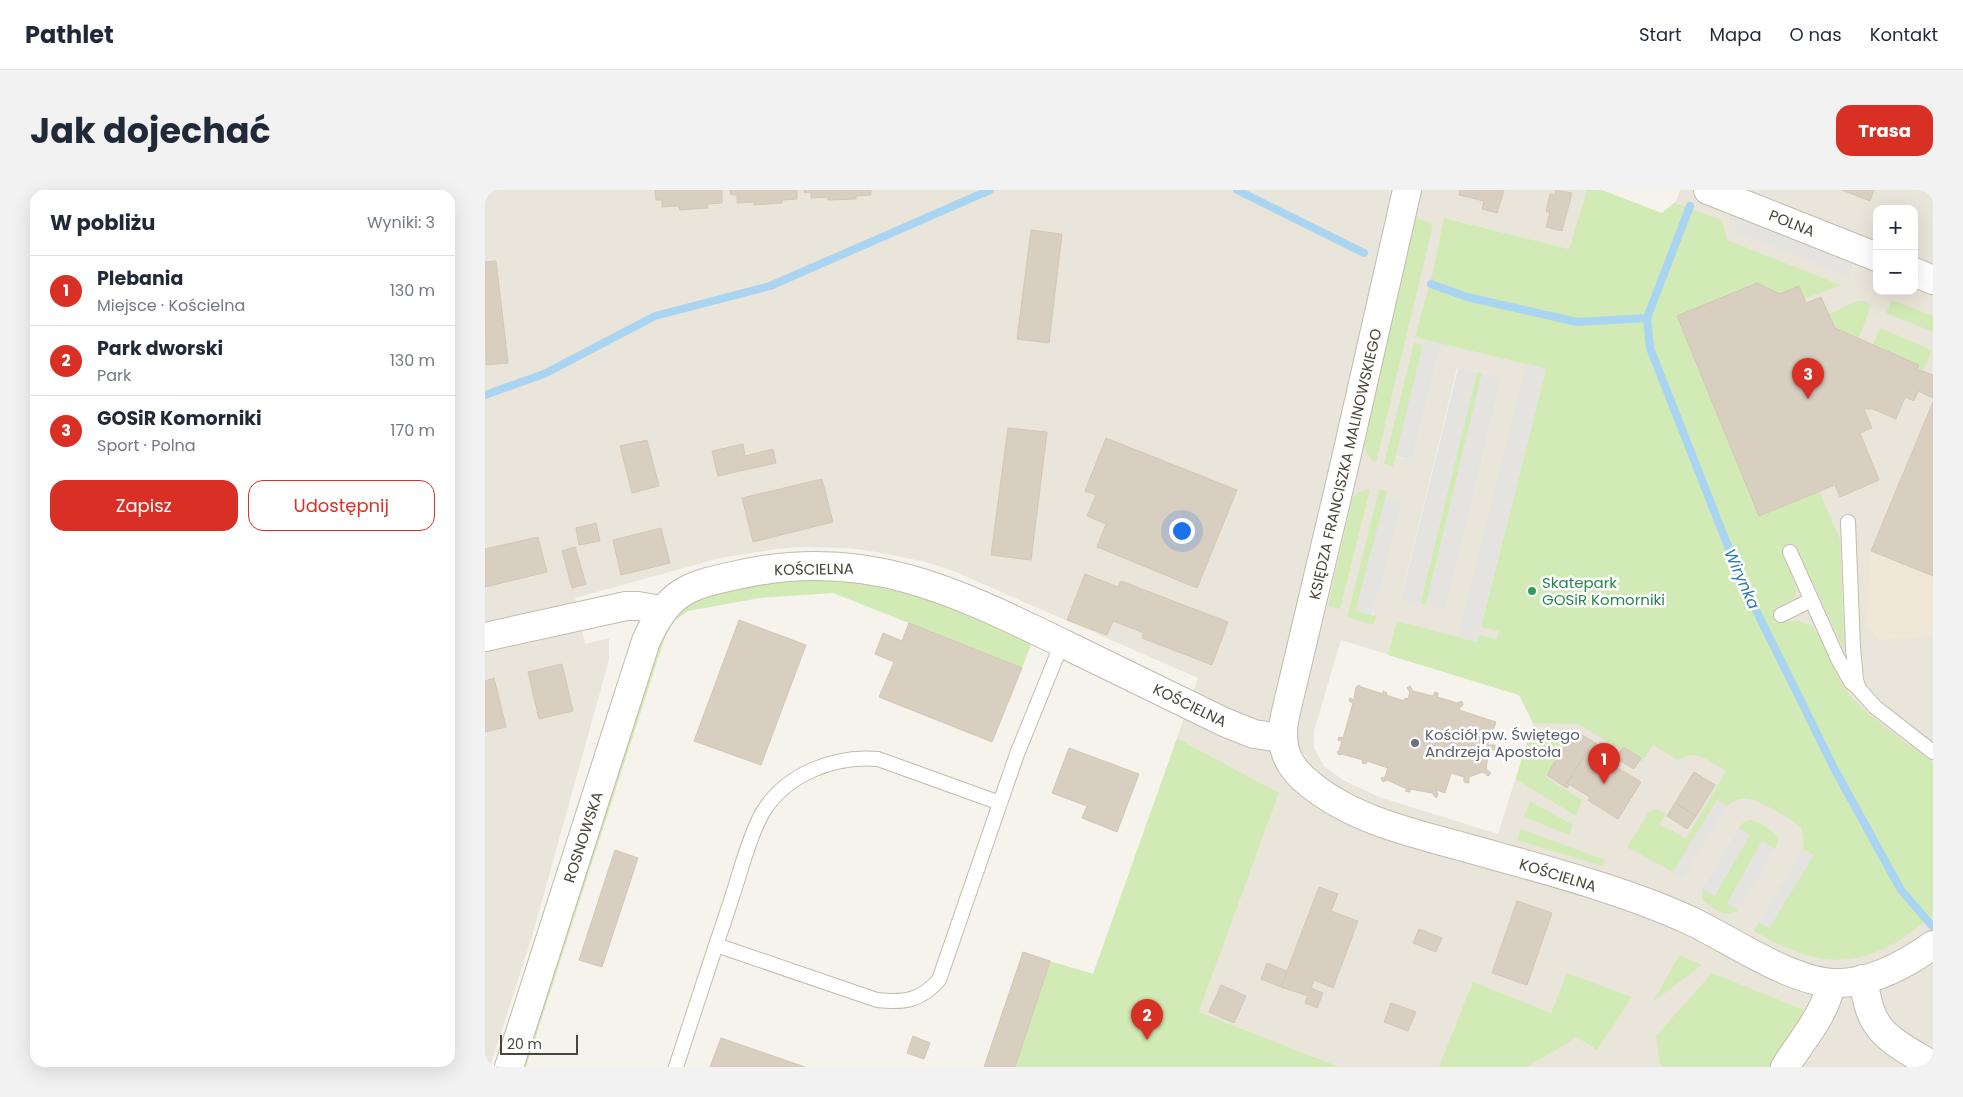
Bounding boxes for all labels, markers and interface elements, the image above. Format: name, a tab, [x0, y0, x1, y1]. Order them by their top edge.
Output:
text: Pathlet	[25, 18, 114, 51]
text: Start	[1639, 22, 1682, 47]
text: Mapa	[1710, 22, 1762, 47]
text: O nas	[1790, 22, 1842, 47]
text: Kontakt	[1870, 22, 1938, 47]
button: Trasa	[1836, 105, 1933, 156]
text: Jak dojechać	[30, 106, 271, 155]
street label: POLNA	[1766, 204, 1818, 242]
map controls	[1873, 205, 1918, 295]
button: +	[1873, 205, 1918, 250]
text: W pobliżu	[50, 208, 155, 237]
text: Wyniki: 3	[367, 211, 435, 234]
button: −	[1873, 250, 1918, 295]
text: Plebania	[97, 265, 183, 292]
text: 1	[63, 279, 69, 302]
text: 130 m	[390, 279, 435, 302]
text: Miejsce · Kościelna	[97, 294, 245, 317]
street label: KSIĘDZA FRANCISZKA MALINOWSKIEGO	[1304, 326, 1386, 602]
text: Park dworski	[97, 335, 223, 362]
text: 2	[61, 349, 71, 372]
text: 130 m	[390, 349, 435, 372]
pin: 3	[1792, 358, 1824, 399]
text: Park	[97, 364, 131, 387]
text: GOSiR Komorniki	[97, 405, 262, 432]
text: 3	[61, 419, 71, 442]
text: 170 m	[390, 419, 435, 442]
text: Sport · Polna	[97, 434, 196, 457]
button: Zapisz	[50, 480, 238, 531]
button: Udostępnij	[248, 480, 435, 531]
your location	[1169, 518, 1195, 544]
water label: Wirynka	[1719, 545, 1766, 613]
street label: KOŚCIELNA	[774, 558, 854, 580]
place label: Skatepark GOSiR Komorniki	[1542, 572, 1665, 610]
marker: Skatepark GOSiR Komorniki	[1526, 585, 1538, 597]
street label: KOŚCIELNA	[1150, 678, 1230, 732]
place label: Kościół pw. Świętego Andrzeja Apostoła	[1425, 724, 1580, 762]
marker: Kościół pw. Świętego Andrzeja Apostoła	[1409, 737, 1421, 749]
pin: 1	[1588, 743, 1620, 784]
street label: ROSNOWSKA	[558, 789, 608, 885]
street label: KOŚCIELNA	[1517, 853, 1599, 897]
pin: 2	[1131, 999, 1163, 1040]
scale bar	[500, 1032, 577, 1055]
text: 20 m	[507, 1034, 542, 1054]

